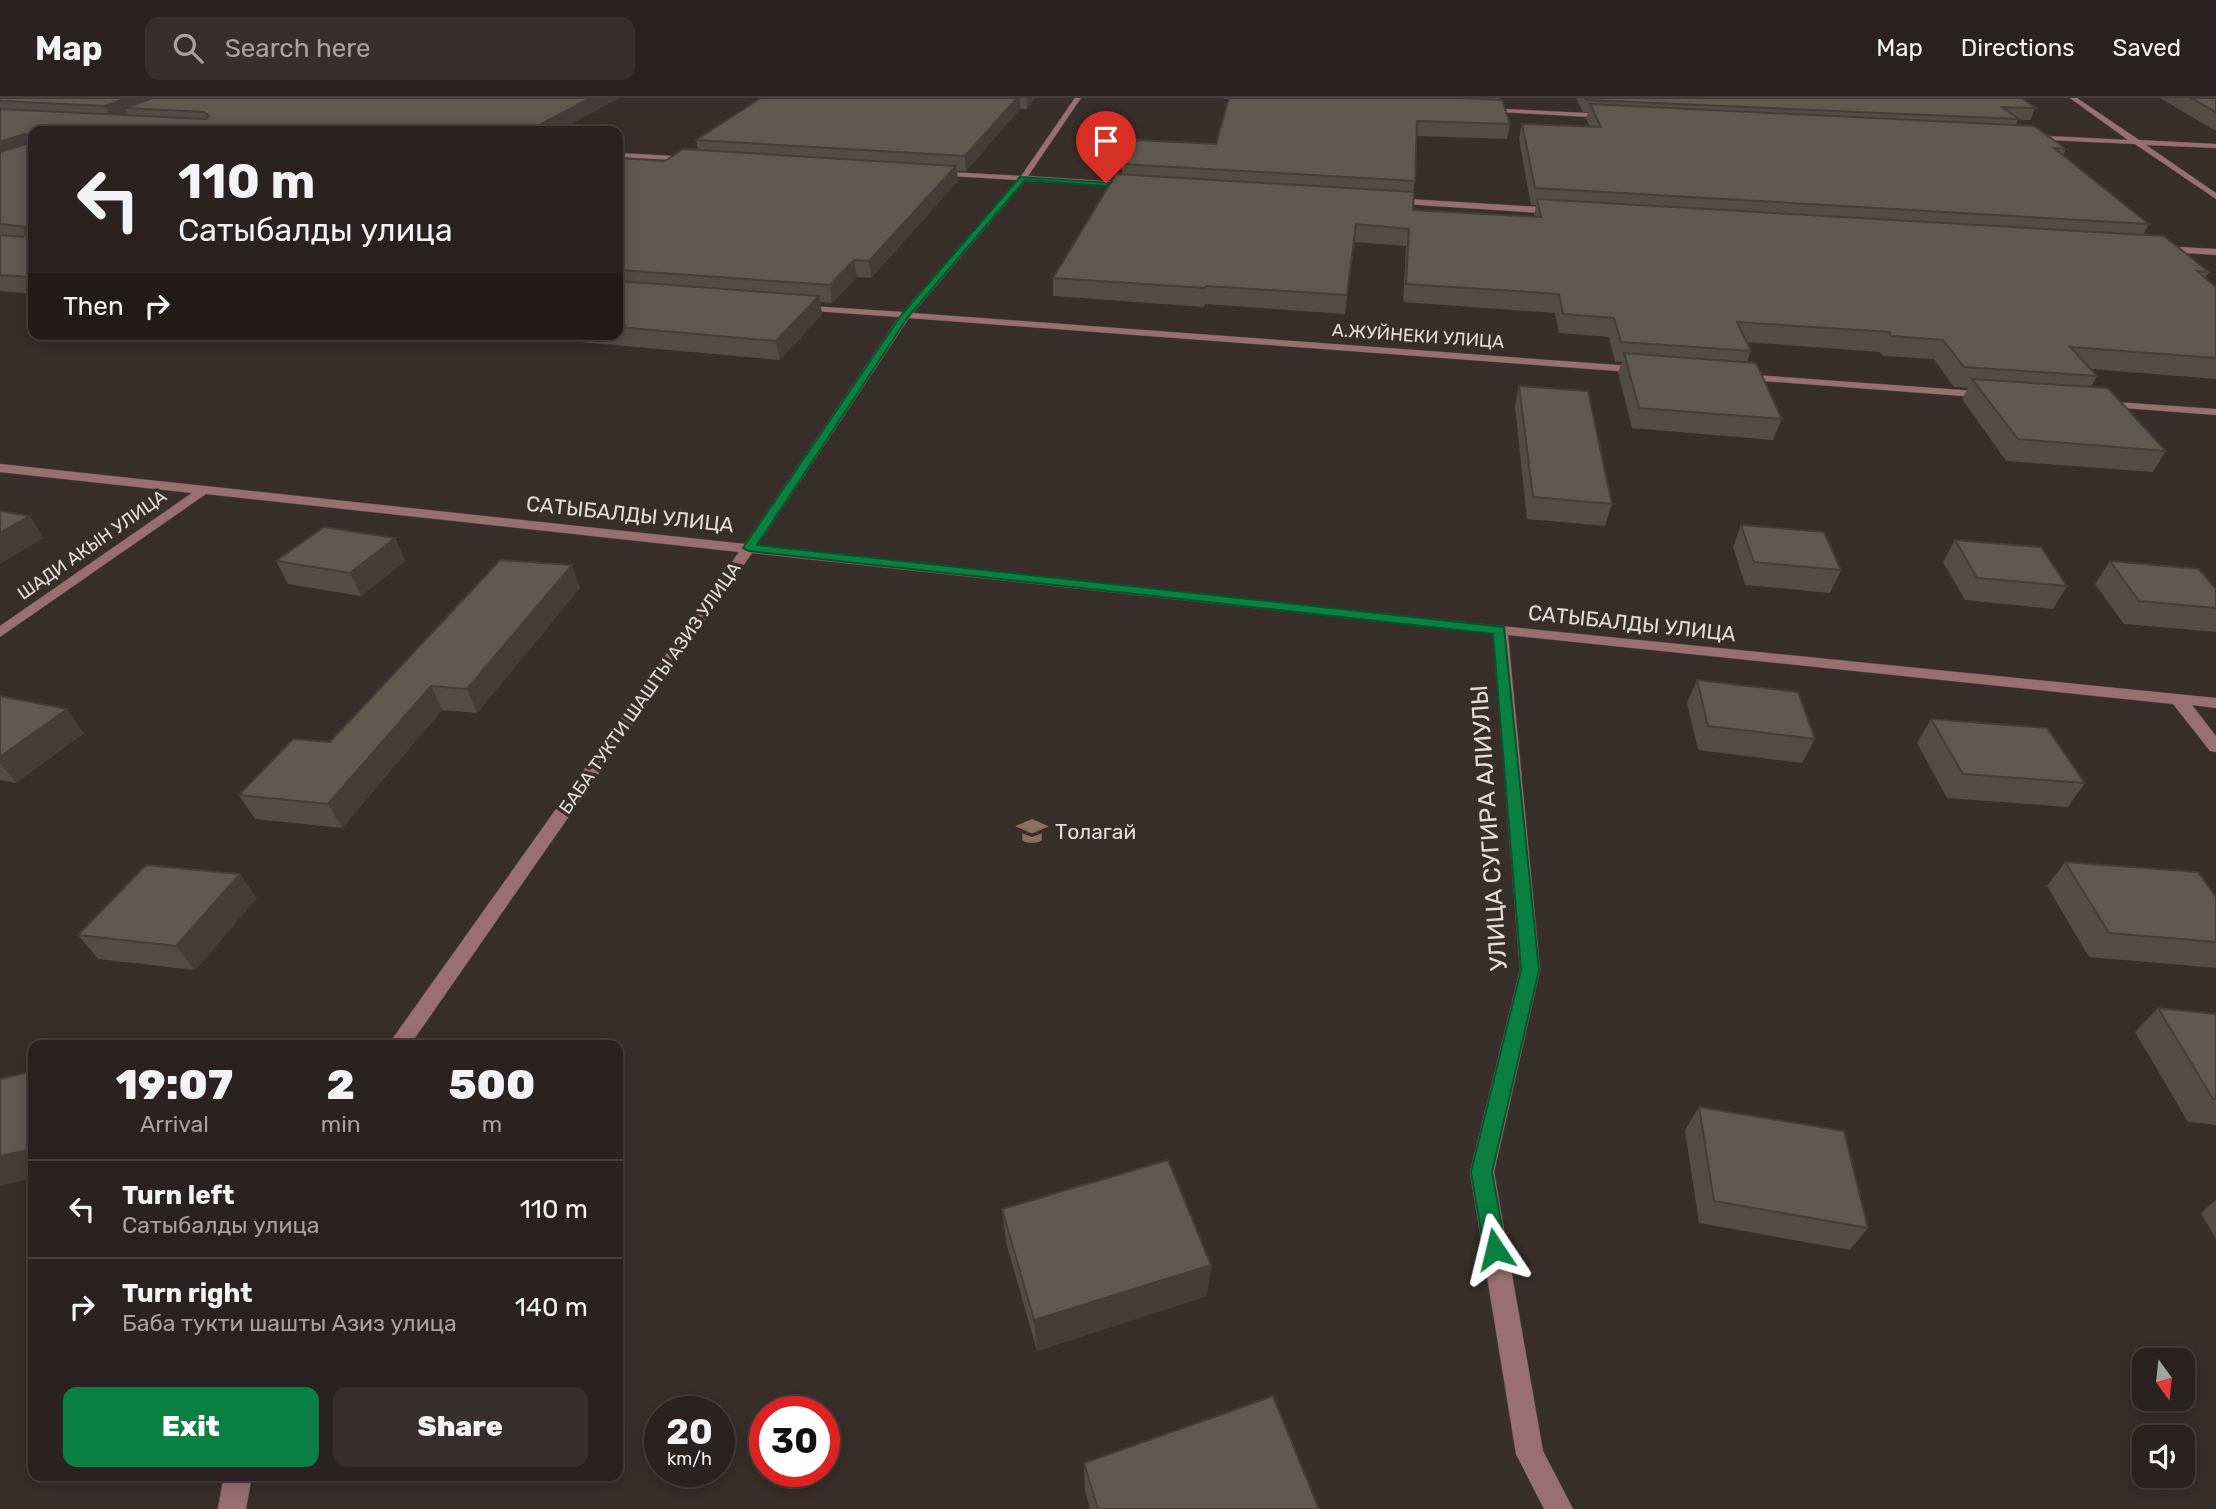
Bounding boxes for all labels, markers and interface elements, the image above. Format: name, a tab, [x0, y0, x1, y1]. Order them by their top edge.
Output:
search box	[145, 17, 635, 80]
text: Map	[35, 29, 103, 68]
icon: search	[169, 29, 207, 67]
text: Search here	[225, 33, 370, 64]
text: Map	[1876, 34, 1923, 62]
text: Directions	[1961, 34, 2074, 62]
text: Saved	[2112, 34, 2181, 62]
pin	[1076, 111, 1136, 183]
icon: arrive	[1087, 122, 1125, 160]
text: 110 m	[178, 152, 315, 210]
icon: left	[63, 154, 154, 245]
text: Сатыбалды улица	[178, 211, 453, 249]
icon: right	[138, 287, 176, 325]
text: Then	[63, 291, 124, 322]
street label: А.ЖУЙНЕКИ УЛИЦА	[1331, 319, 1505, 353]
street label: ШАДИ АКЫН УЛИЦА	[13, 485, 171, 605]
street label: САТЫБАЛДЫ УЛИЦА	[525, 491, 735, 537]
street label: БАБА ТУКТИ ШАШТЫ АЗИЗ УЛИЦА	[554, 558, 746, 818]
street label: САТЫБАЛДЫ УЛИЦА	[1527, 600, 1737, 646]
street label: УЛИЦА СУГИРА АЛИУЛЫ	[1465, 684, 1513, 972]
school or university icon: Толагай	[1015, 814, 1049, 848]
place label: Толагай	[1055, 819, 1136, 844]
text: 19:07	[116, 1060, 233, 1110]
text: 2	[327, 1060, 355, 1110]
text: 500	[448, 1060, 535, 1110]
text: Arrival	[140, 1110, 209, 1138]
text: min	[321, 1110, 361, 1138]
text: m	[482, 1110, 502, 1138]
text: Turn left	[122, 1180, 234, 1211]
icon: left	[63, 1190, 101, 1228]
text: 110 m	[520, 1194, 588, 1225]
text: Сатыбалды улица	[122, 1211, 319, 1239]
position arrow	[1458, 1212, 1532, 1286]
text: Turn right	[122, 1278, 252, 1309]
icon: right	[63, 1288, 101, 1326]
text: 140 m	[515, 1292, 588, 1323]
text: Баба тукти шашты Азиз улица	[122, 1309, 457, 1337]
north arrow	[2132, 1348, 2194, 1410]
map controls	[2132, 1348, 2195, 1488]
button: Exit	[63, 1387, 319, 1467]
button: Share	[333, 1387, 588, 1467]
speed limit sign: 30	[749, 1396, 840, 1487]
text: 20	[666, 1411, 713, 1453]
button: sound	[2132, 1425, 2195, 1488]
text: km/h	[667, 1448, 712, 1470]

